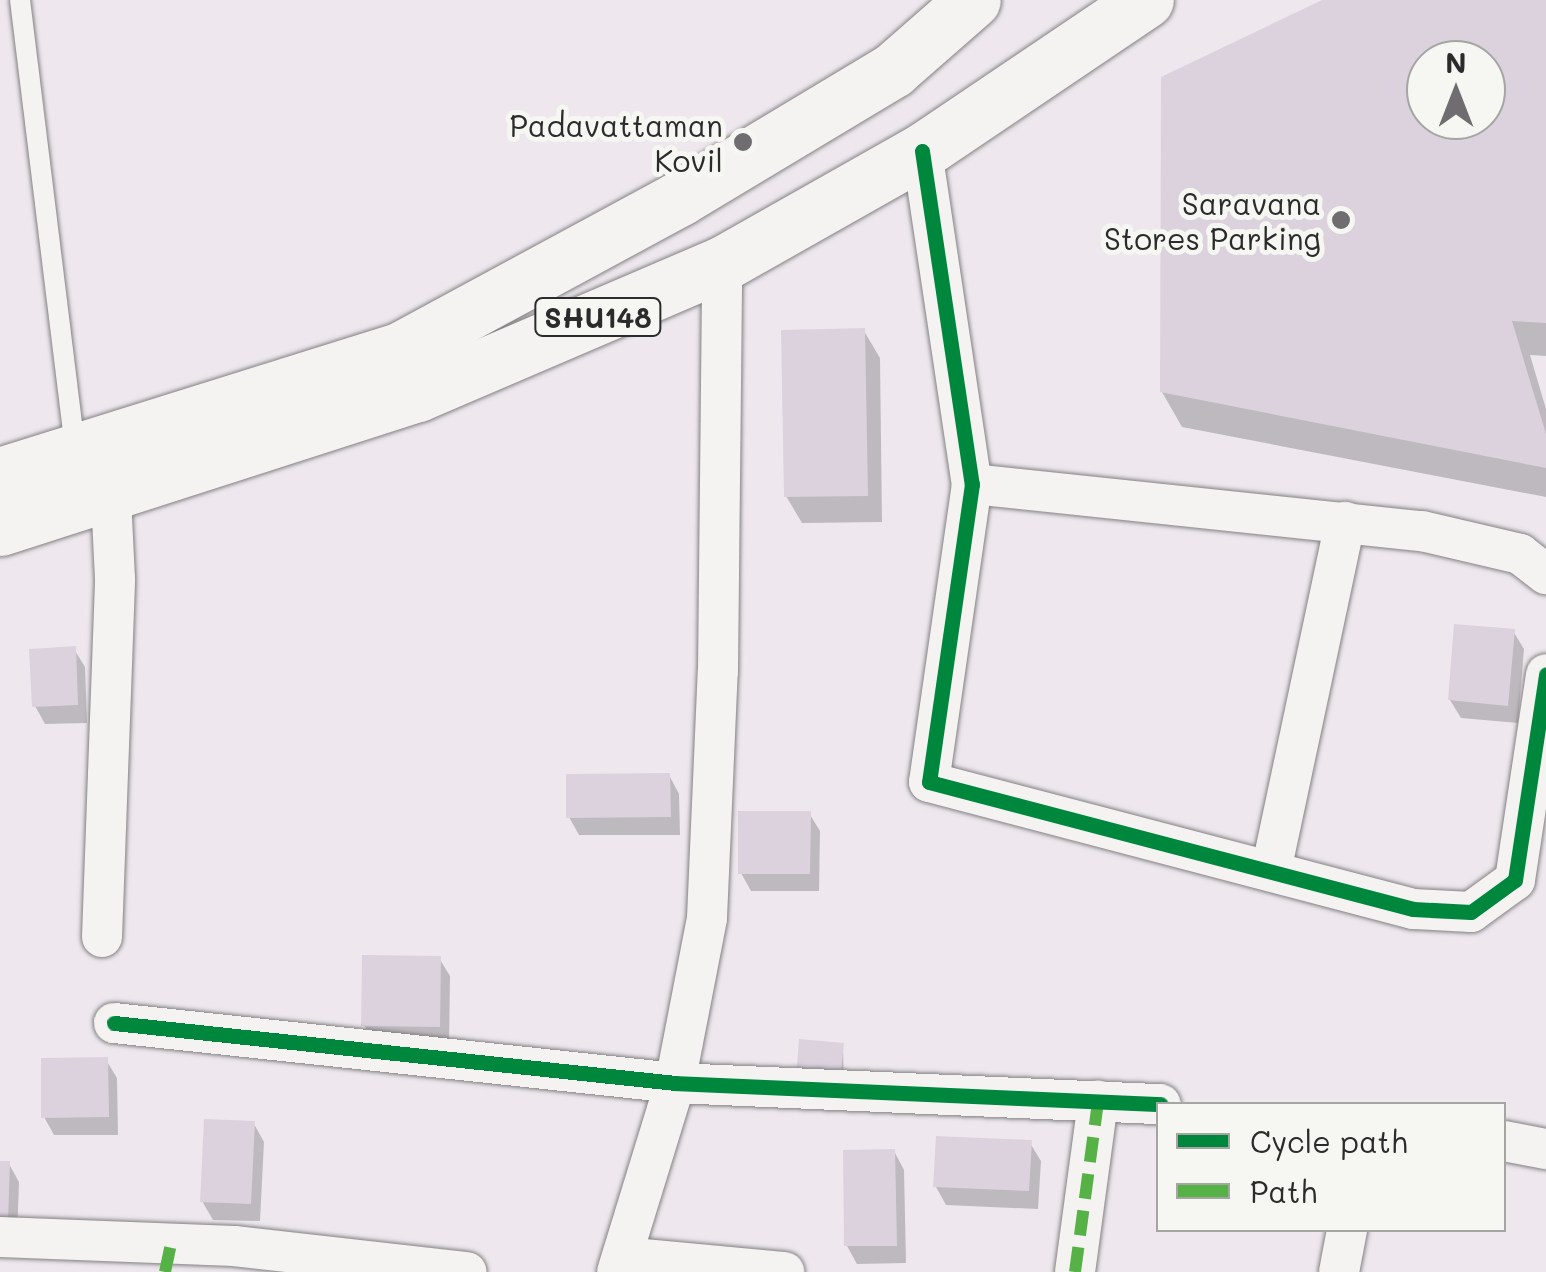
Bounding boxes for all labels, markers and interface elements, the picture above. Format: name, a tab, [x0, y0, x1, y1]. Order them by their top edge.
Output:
north arrow	[1406, 40, 1506, 140]
text: N	[1445, 44, 1467, 80]
place label: Padavattaman Kovil	[509, 107, 723, 178]
marker: Padavattaman Kovil	[732, 131, 754, 153]
place label: Saravana Stores Parking	[1104, 185, 1321, 256]
marker: Saravana Stores Parking	[1330, 209, 1352, 231]
road number: SHU148	[533, 294, 663, 340]
legend	[1156, 1102, 1506, 1232]
text: Cycle path	[1250, 1121, 1408, 1161]
text: Path	[1250, 1171, 1317, 1211]

